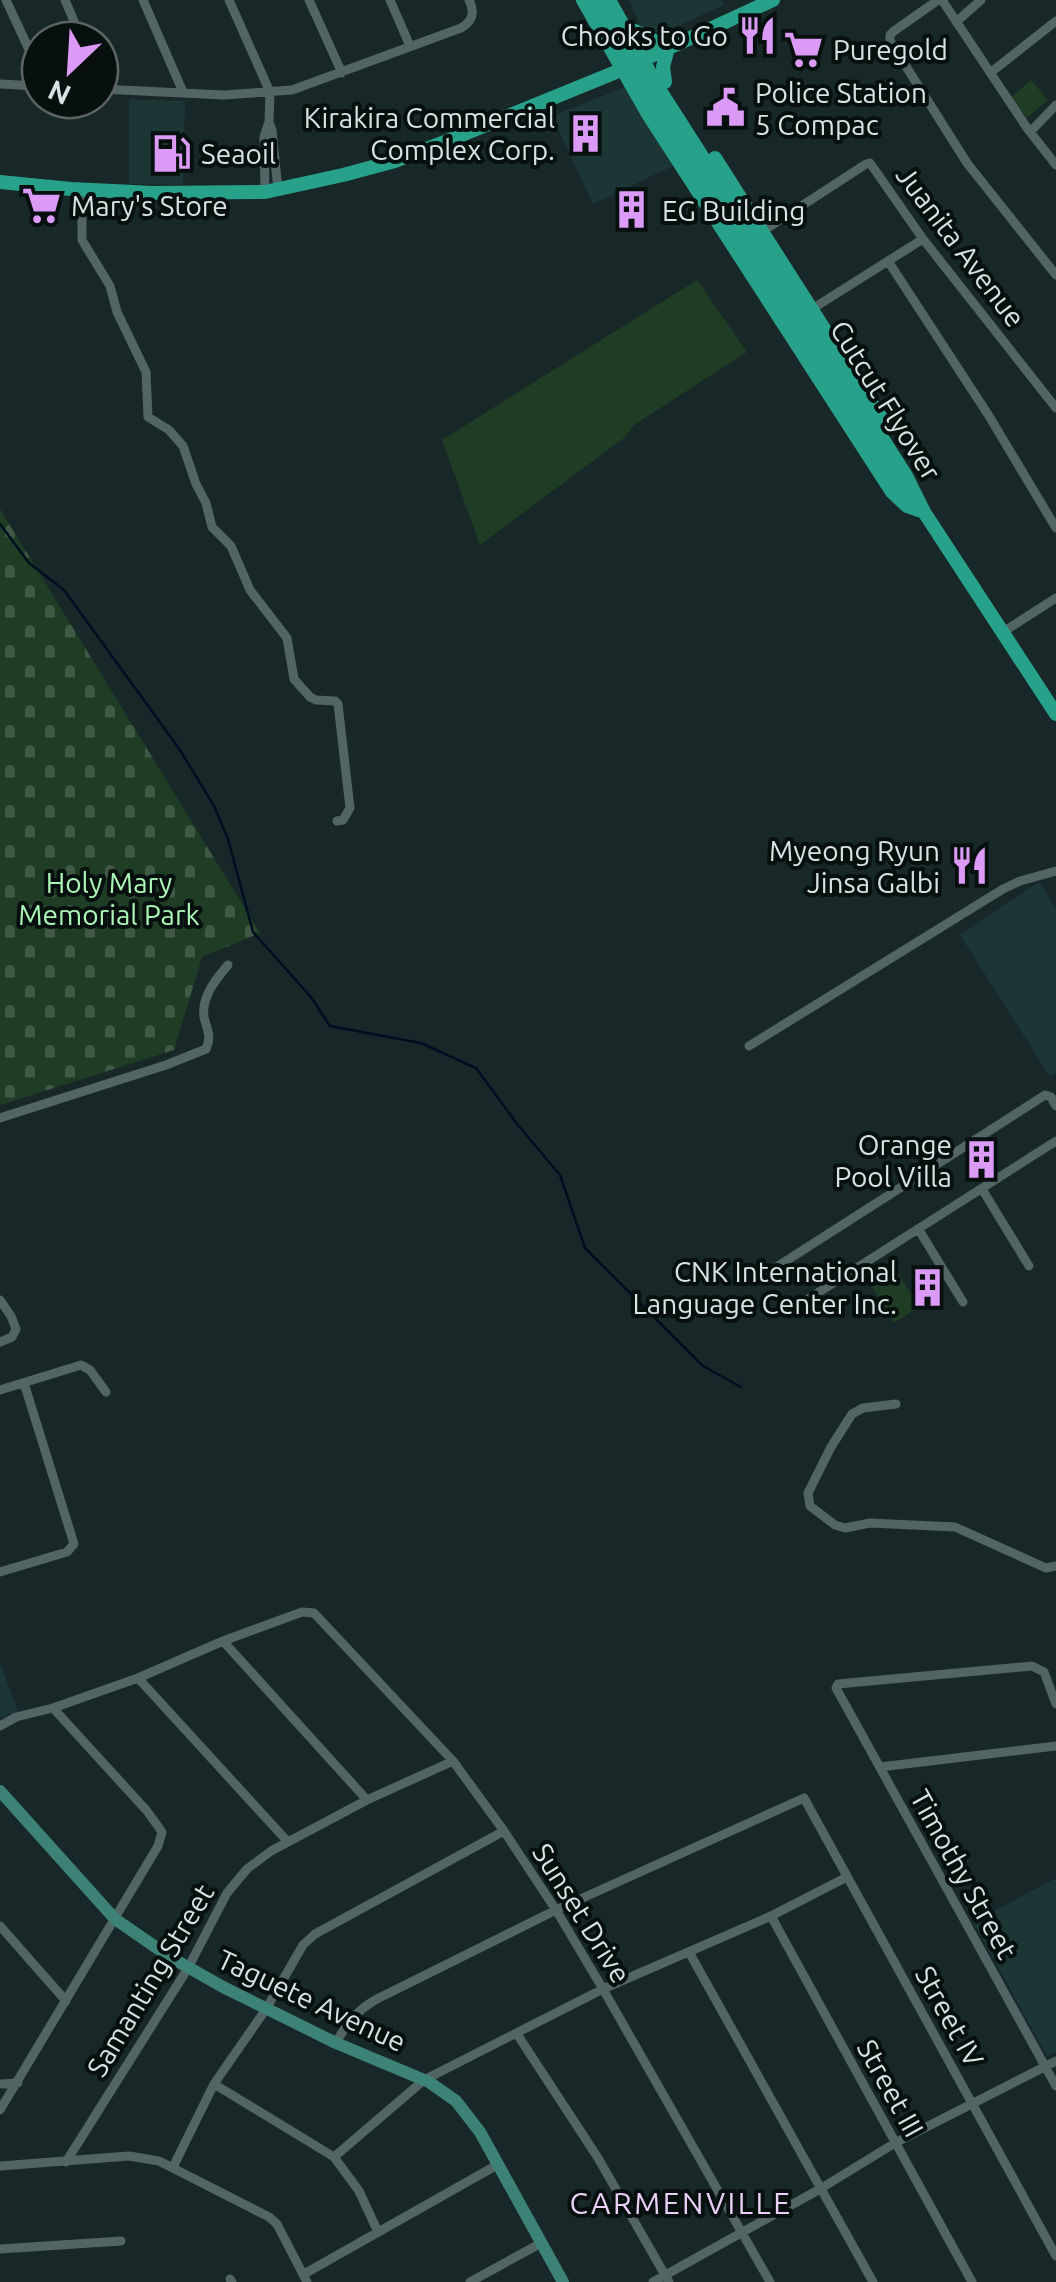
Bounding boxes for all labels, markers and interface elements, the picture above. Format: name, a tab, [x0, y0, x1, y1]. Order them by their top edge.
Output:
restaurant icon: Chooks to Go	[737, 14, 779, 56]
north arrow	[20, 20, 120, 120]
place label: Chooks to Go	[561, 20, 728, 51]
supermarket icon: Puregold	[782, 28, 824, 70]
place label: Puregold	[833, 34, 948, 65]
text: N	[43, 75, 75, 112]
place label: Police Station 5 Compac	[755, 77, 927, 140]
public building icon: Police Station 5 Compac	[704, 87, 746, 129]
place label: Kirakira Commercial Complex Corp.	[304, 102, 555, 165]
building icon: Kirakira Commercial Complex Corp.	[564, 112, 606, 154]
fuel station icon: Seaoil	[150, 132, 192, 174]
place label: Seaoil	[201, 138, 276, 169]
street label: Juanita Avenue	[891, 160, 1031, 332]
supermarket icon: Mary's Store	[20, 184, 62, 226]
building icon: EG Building	[611, 189, 653, 231]
place label: Mary's Store	[71, 190, 228, 221]
place label: EG Building	[662, 195, 805, 226]
street label: Cutcut Flyover	[825, 315, 948, 486]
place label: Myeong Ryun Jinsa Galbi	[769, 835, 940, 898]
restaurant icon: Myeong Ryun Jinsa Galbi	[949, 845, 991, 887]
park label: Holy Mary Memorial Park	[18, 867, 200, 930]
place label: Orange Pool Villa	[834, 1129, 952, 1192]
building icon: Orange Pool Villa	[961, 1139, 1003, 1181]
place label: CNK International Language Center Inc.	[633, 1256, 897, 1319]
building icon: CNK International Language Center Inc.	[906, 1266, 948, 1308]
street label: Timothy Street	[905, 1784, 1023, 1964]
street label: Sunset Drive	[527, 1838, 637, 1988]
street label: Samanting Street	[81, 1879, 219, 2081]
street label: Taguete Avenue	[213, 1943, 411, 2057]
street label: Street IV	[910, 1961, 990, 2072]
street label: Street III	[852, 2034, 930, 2142]
district label: CARMENVILLE	[569, 2186, 793, 2220]

